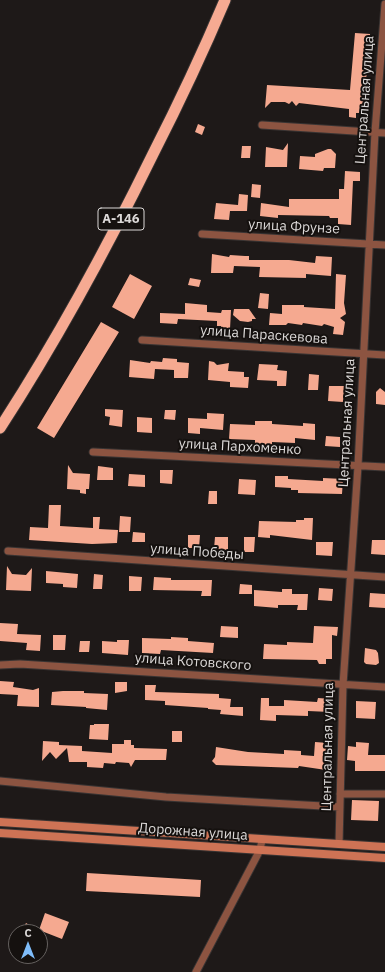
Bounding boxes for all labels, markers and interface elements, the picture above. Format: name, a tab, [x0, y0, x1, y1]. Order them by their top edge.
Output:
street label: Центральная улица	[352, 35, 378, 165]
road number: А-146	[98, 208, 144, 230]
street label: улица Фрунзе	[248, 216, 340, 238]
street label: улица Параскевова	[200, 322, 328, 348]
street label: Центральная улица	[335, 358, 359, 488]
street label: улица Пархоменко	[178, 435, 302, 459]
street label: улица Победы	[150, 540, 244, 564]
street label: улица Котовского	[134, 650, 252, 674]
street label: Центральная улица	[318, 682, 338, 812]
street label: Дорожная улица	[138, 820, 248, 844]
north arrow	[8, 924, 48, 964]
text: С	[24, 926, 32, 940]

